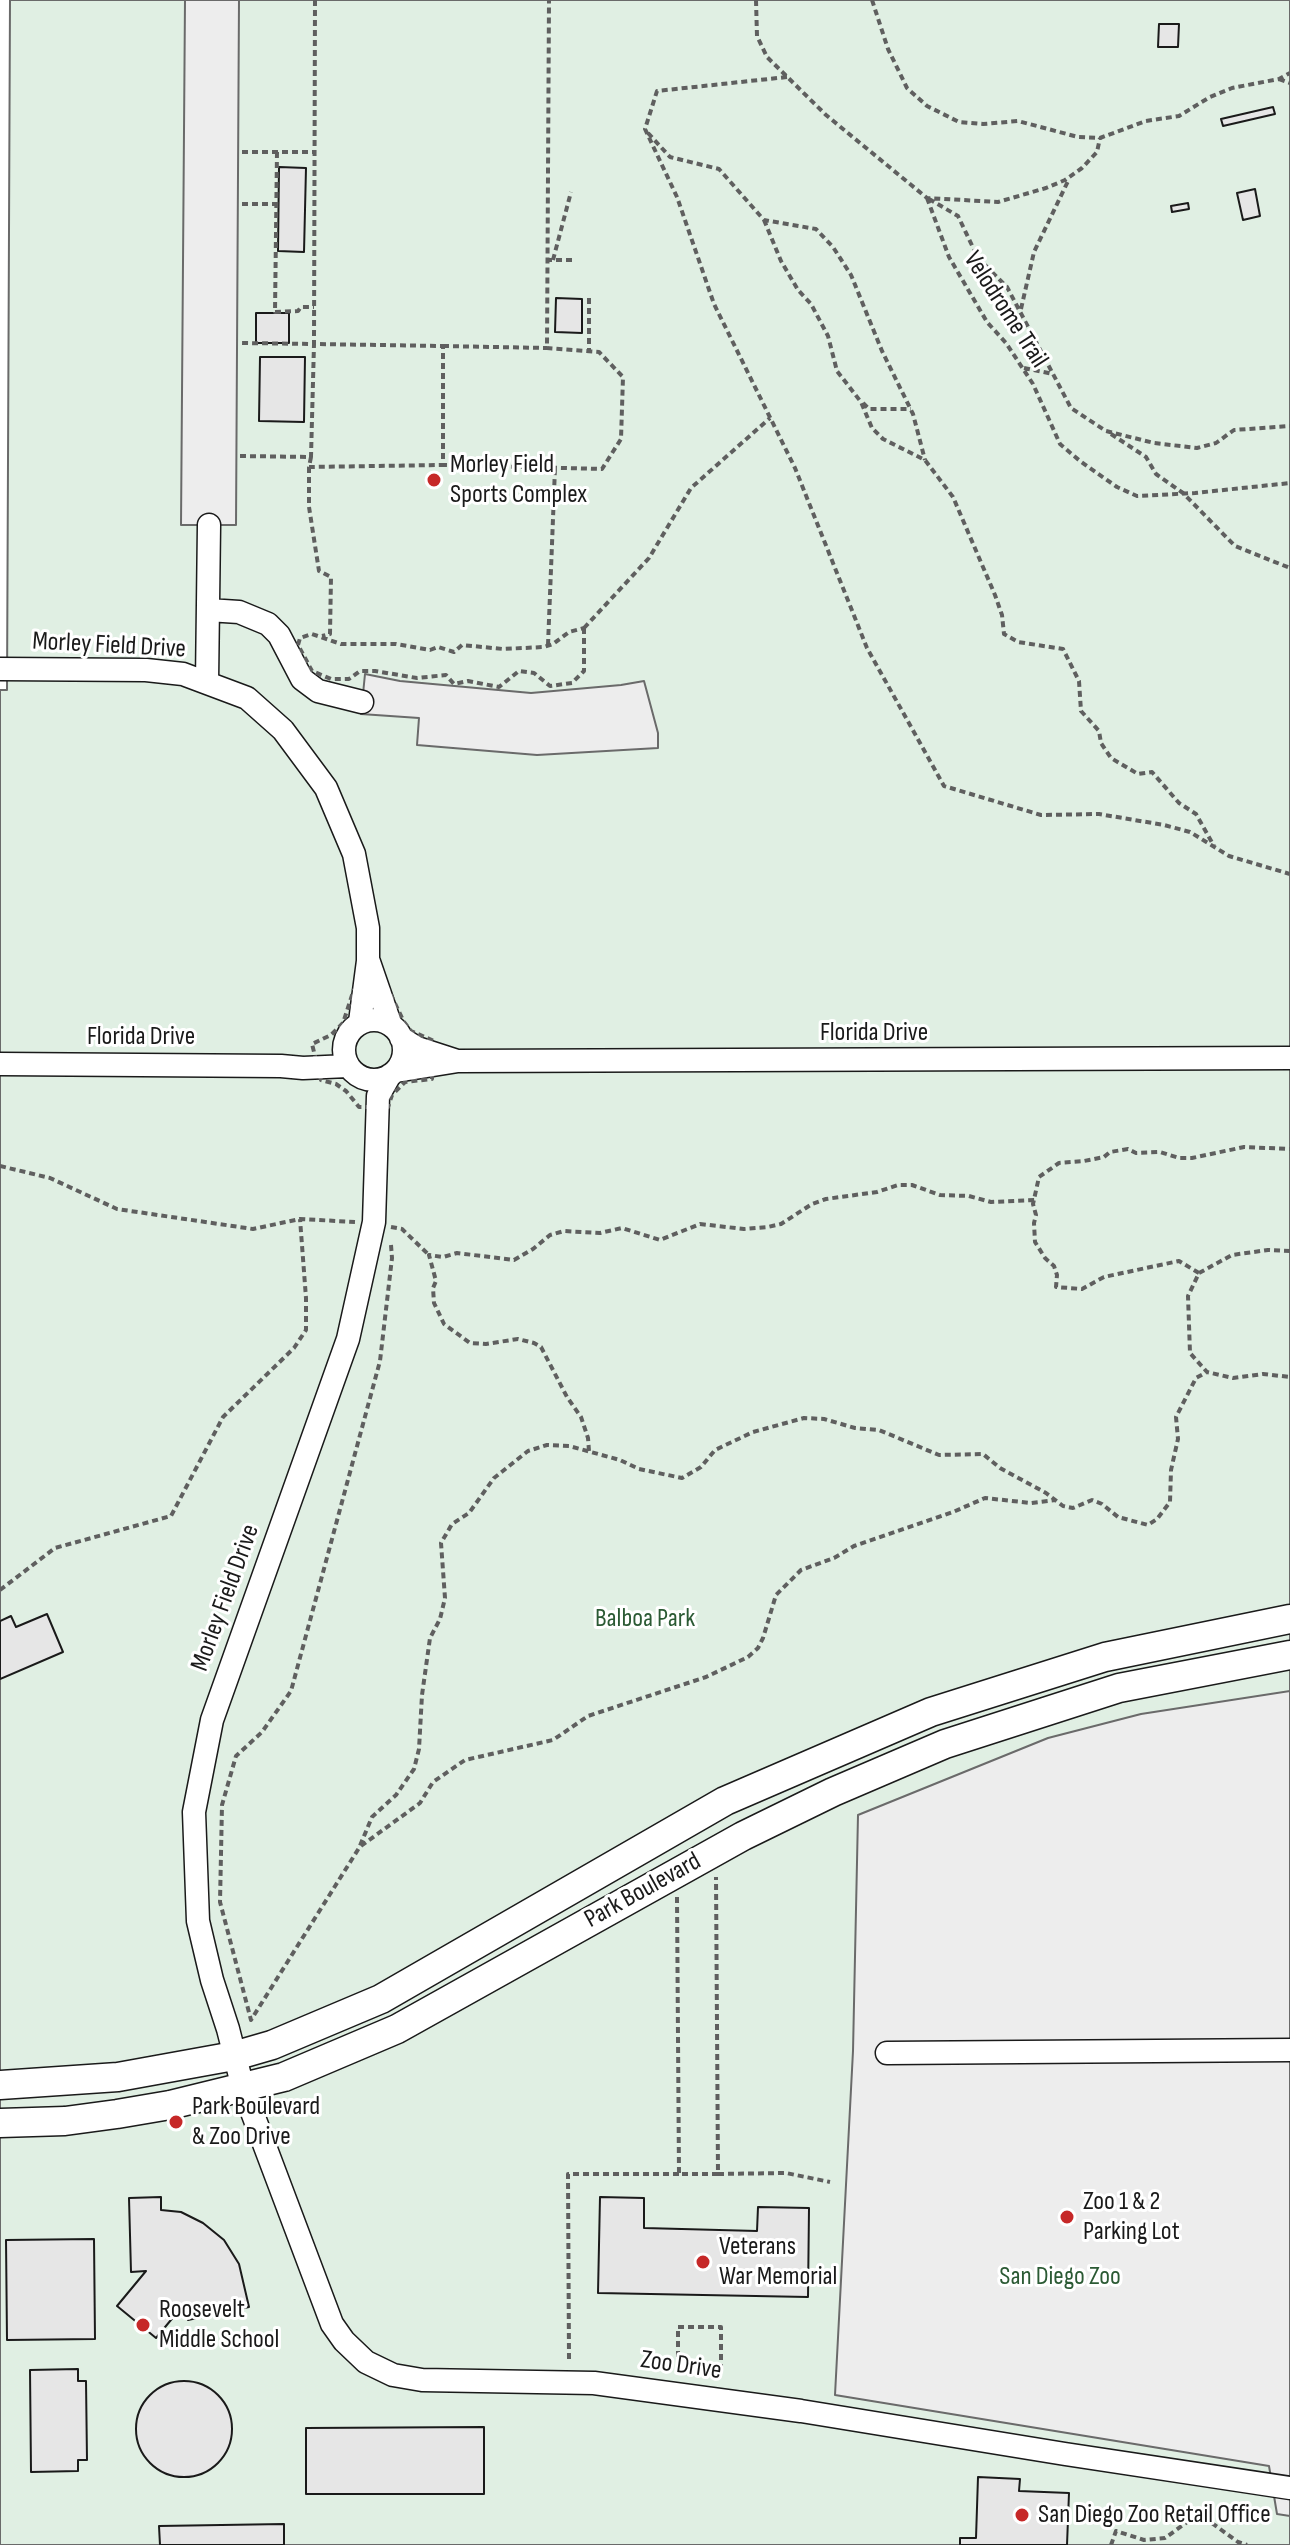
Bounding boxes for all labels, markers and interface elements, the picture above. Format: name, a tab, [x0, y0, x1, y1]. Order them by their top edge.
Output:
street label: Velodrome Trail	[956, 246, 1054, 374]
place label: Morley Field Sports Complex	[450, 449, 587, 510]
marker: Morley Field Sports Complex	[425, 471, 443, 489]
street label: Morley Field Drive	[31, 626, 187, 666]
street label: Florida Drive	[820, 1017, 928, 1049]
street label: Florida Drive	[87, 1021, 195, 1053]
street label: Morley Field Drive	[185, 1520, 267, 1676]
park label: Balboa Park	[595, 1603, 695, 1635]
street label: Park Boulevard	[579, 1846, 707, 1936]
place label: Park Boulevard & Zoo Drive	[192, 2091, 320, 2152]
marker: Park Boulevard & Zoo Drive	[167, 2113, 185, 2131]
place label: Zoo 1 & 2 Parking Lot	[1083, 2186, 1180, 2248]
marker: Zoo 1 & 2 Parking Lot	[1058, 2208, 1076, 2226]
place label: Veterans War Memorial	[719, 2231, 837, 2292]
marker: Veterans War Memorial	[694, 2253, 712, 2271]
park label: San Diego Zoo	[999, 2261, 1121, 2293]
place label: Roosevelt Middle School	[159, 2294, 279, 2356]
marker: Roosevelt Middle School	[134, 2316, 152, 2334]
street label: Zoo Drive	[639, 2345, 723, 2387]
place label: San Diego Zoo Retail Office	[1038, 2499, 1271, 2531]
marker: San Diego Zoo Retail Office	[1013, 2506, 1031, 2524]

